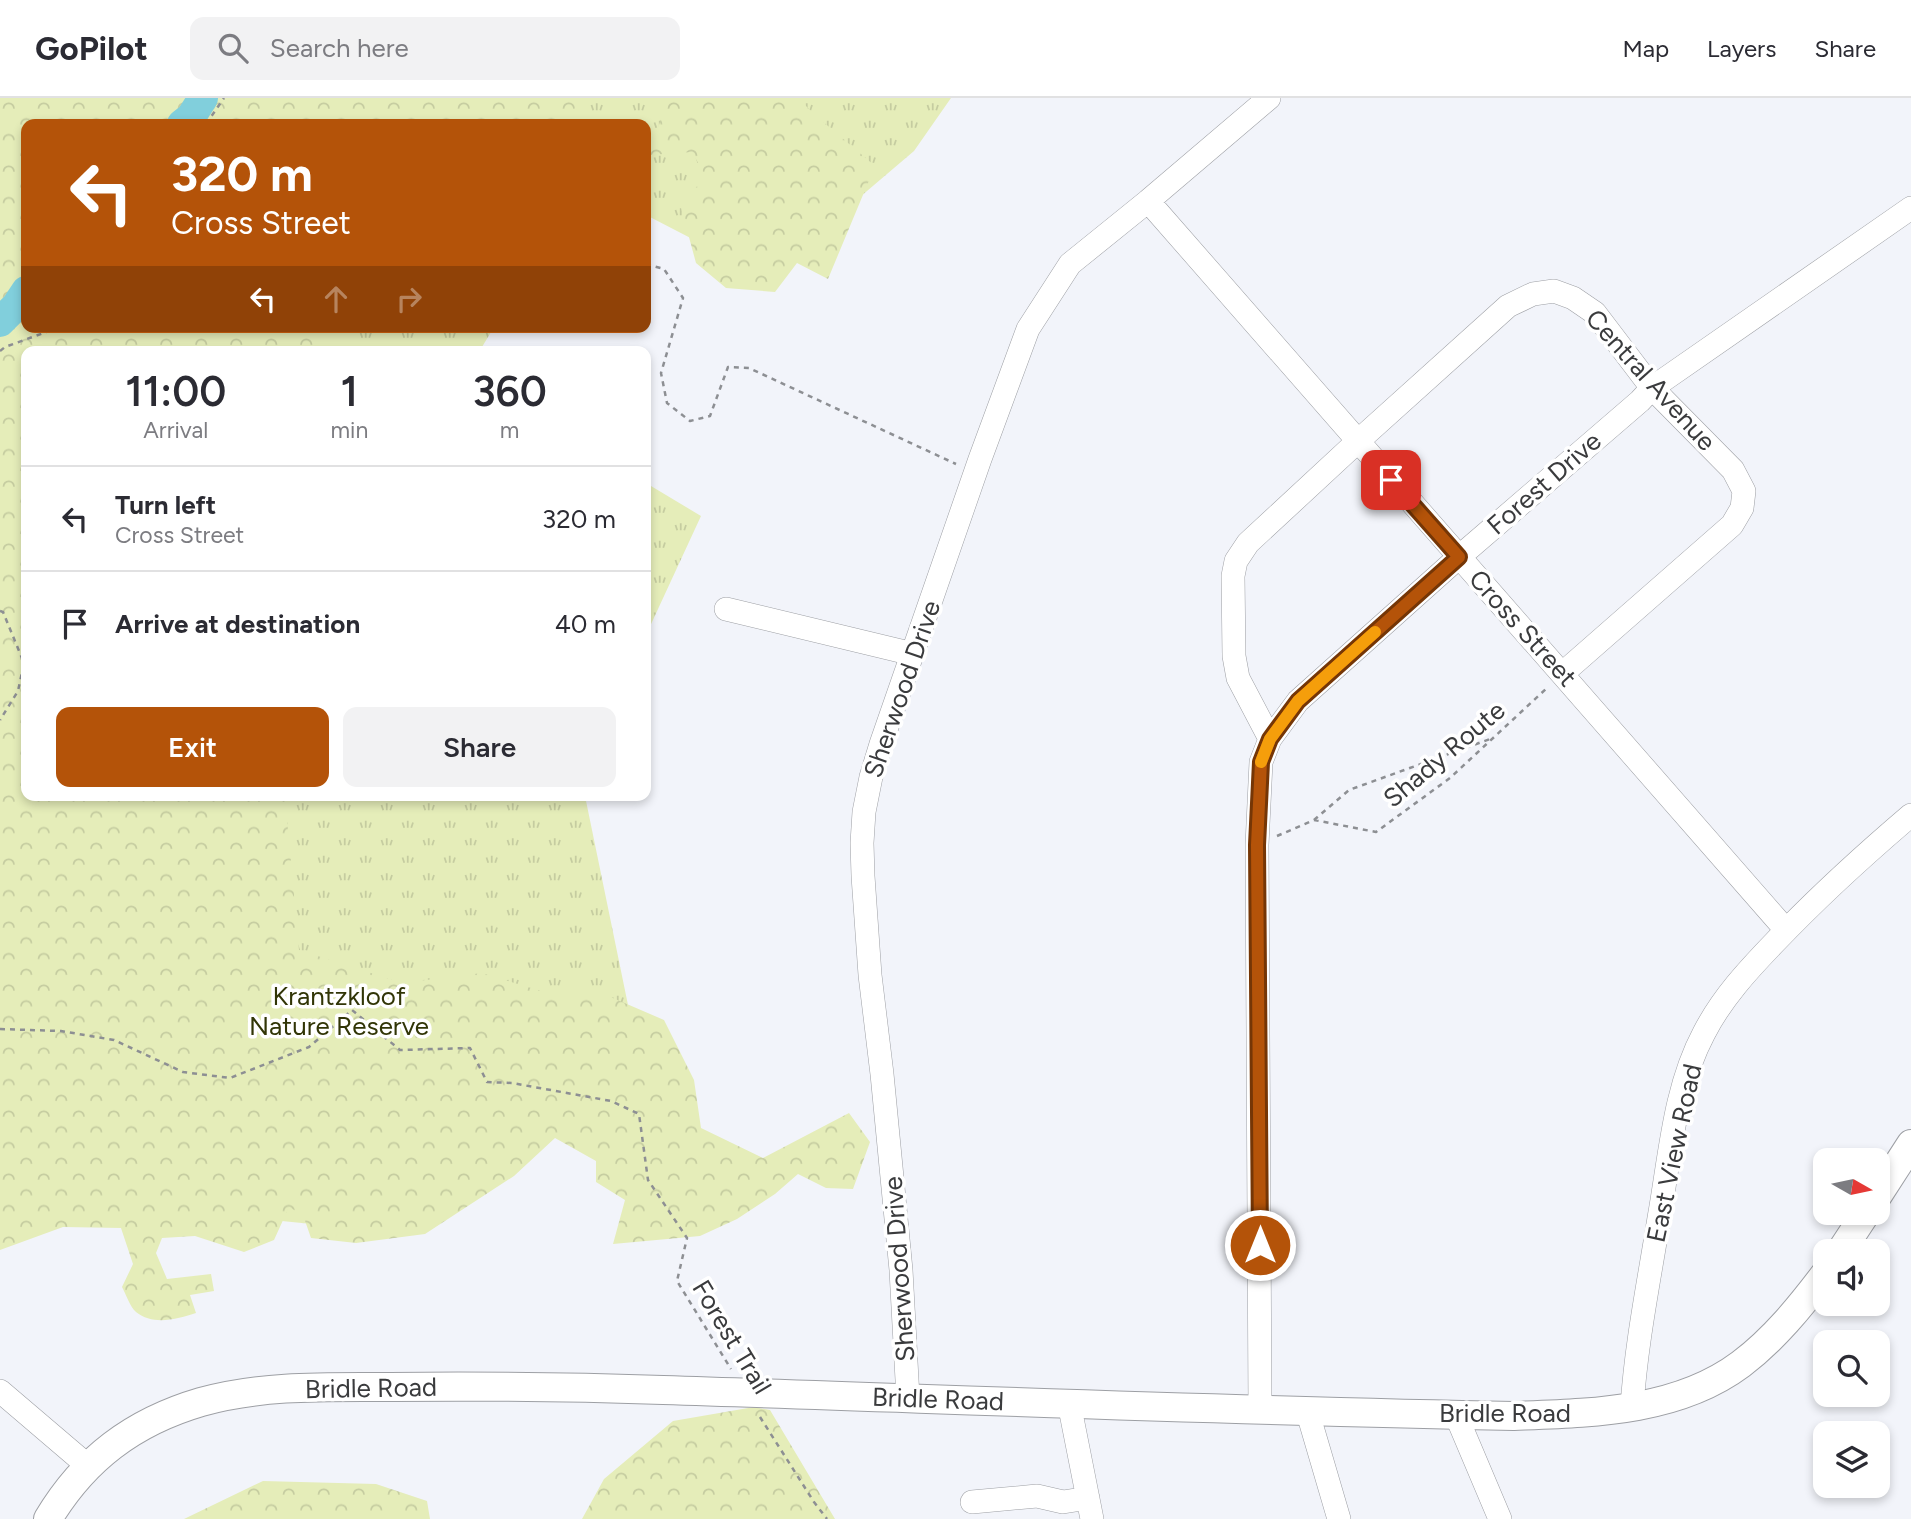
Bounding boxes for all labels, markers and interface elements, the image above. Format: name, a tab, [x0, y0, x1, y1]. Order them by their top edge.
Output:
search box	[190, 17, 680, 80]
text: GoPilot	[35, 29, 148, 68]
icon: search	[214, 29, 252, 67]
text: Search here	[270, 32, 409, 64]
text: Map	[1622, 34, 1669, 63]
text: Layers	[1707, 34, 1776, 63]
text: Share	[1814, 34, 1876, 63]
text: 320 m	[171, 144, 313, 203]
icon: left	[56, 147, 147, 238]
text: Cross Street	[171, 204, 351, 242]
icon: left	[244, 280, 282, 318]
icon: ahead	[317, 280, 355, 318]
icon: right	[390, 280, 428, 318]
street label: Central Avenue	[1579, 303, 1723, 457]
text: 11:00	[125, 366, 226, 417]
text: 1	[341, 366, 358, 417]
text: 360	[472, 366, 547, 417]
text: Arrival	[143, 416, 208, 444]
text: min	[331, 416, 368, 444]
text: m	[500, 416, 519, 444]
street label: Forest Drive	[1480, 425, 1608, 541]
pin	[1361, 450, 1421, 510]
icon: arrive	[1372, 461, 1410, 499]
text: Turn left	[115, 489, 216, 521]
icon: left	[56, 500, 94, 538]
text: 320 m	[542, 503, 616, 535]
text: Cross Street	[115, 521, 244, 549]
street label: Cross Street	[1462, 563, 1584, 693]
street label: Sherwood Drive	[857, 596, 947, 782]
icon: arrive	[56, 605, 94, 643]
text: Arrive at destination	[115, 608, 360, 640]
text: 40 m	[555, 608, 616, 640]
street label: Shady Route	[1377, 694, 1511, 814]
button: Exit	[56, 707, 329, 787]
button: Share	[343, 707, 616, 787]
park label: Krantzkloof Nature Reserve	[249, 980, 429, 1042]
street label: East View Road	[1639, 1061, 1709, 1245]
north arrow	[1813, 1148, 1890, 1225]
map controls	[1813, 1148, 1890, 1498]
street label: Sherwood Drive	[877, 1175, 921, 1363]
position arrow	[1223, 1208, 1297, 1282]
button: sound	[1813, 1239, 1890, 1316]
street label: Forest Trail	[685, 1274, 779, 1400]
button: search	[1813, 1330, 1890, 1407]
street label: Bridle Road	[305, 1371, 437, 1405]
street label: Bridle Road	[871, 1381, 1005, 1417]
street label: Bridle Road	[1439, 1397, 1571, 1429]
button: layers	[1813, 1421, 1890, 1498]

